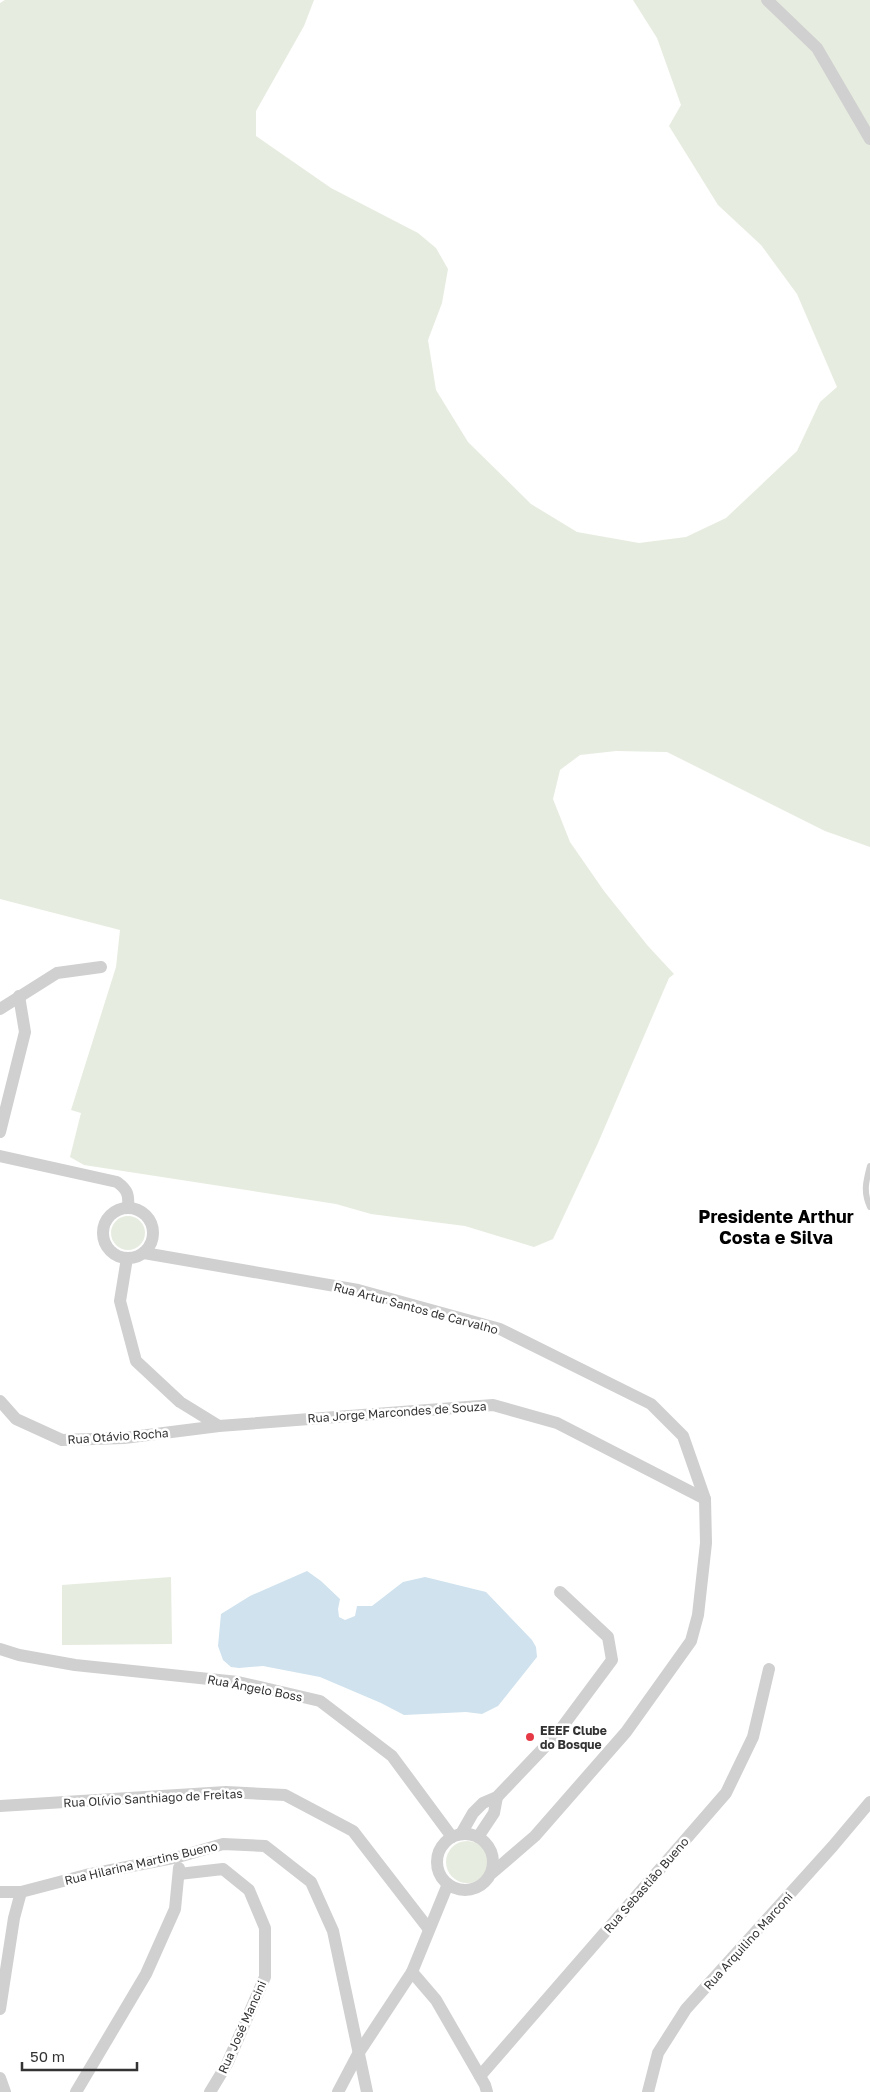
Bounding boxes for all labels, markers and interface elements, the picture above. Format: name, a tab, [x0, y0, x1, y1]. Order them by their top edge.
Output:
district label: Presidente Arthur Costa e Silva	[698, 1205, 854, 1248]
street label: Rua Artur Santos de Carvalho	[332, 1279, 500, 1337]
street label: Rua Jorge Marcondes de Souza	[307, 1398, 487, 1426]
street label: Rua Otávio Rocha	[67, 1425, 169, 1447]
street label: Rua Ângelo Boss	[206, 1671, 304, 1705]
place label: EEEF Clube do Bosque	[540, 1723, 607, 1752]
marker: EEEF Clube do Bosque	[524, 1731, 536, 1743]
street label: Rua Olívio Santhiago de Freitas	[63, 1786, 243, 1810]
street label: Rua Sebastião Bueno	[600, 1834, 692, 1936]
street label: Rua Hilarina Martins Bueno	[63, 1838, 219, 1888]
street label: Rua Arquilino Marconi	[700, 1889, 796, 1993]
street label: Rua José Mancini	[215, 1978, 269, 2076]
scale bar	[22, 2040, 138, 2072]
text: 50 m	[30, 2047, 65, 2065]

